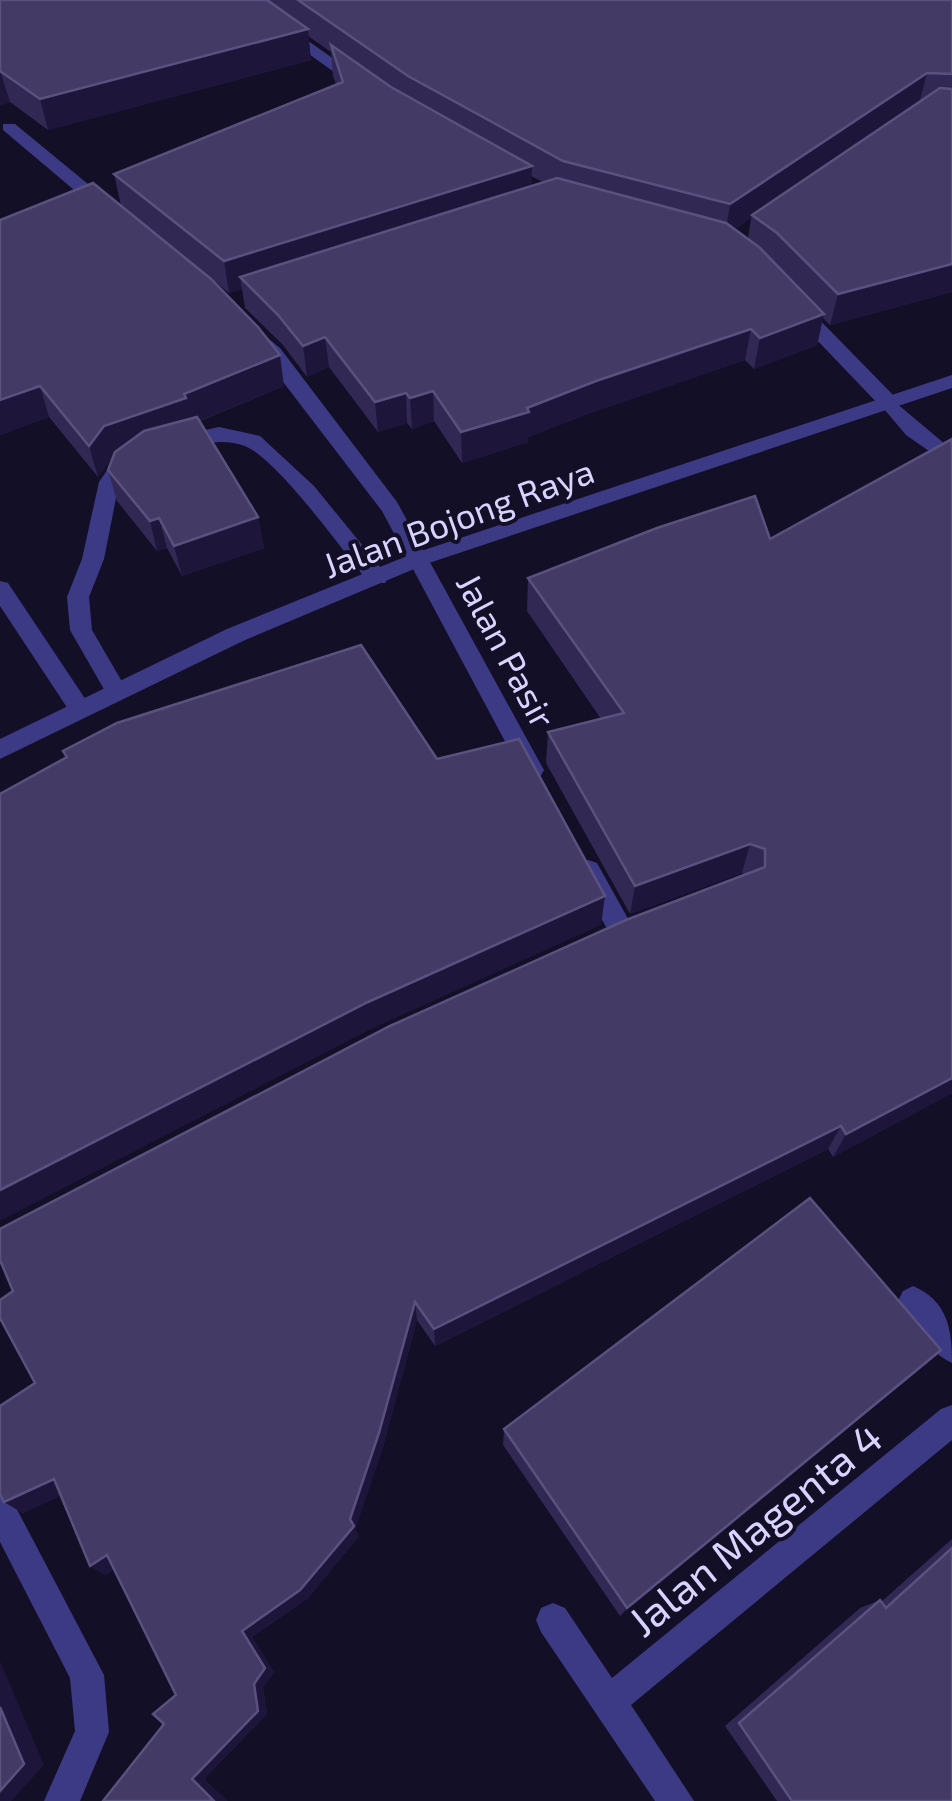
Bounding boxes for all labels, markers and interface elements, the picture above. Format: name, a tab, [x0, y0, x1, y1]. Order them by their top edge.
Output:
street label: Jalan Bojong Raya	[317, 449, 599, 585]
street label: Jalan Pasir	[449, 565, 565, 735]
street label: Jalan Magenta 4	[617, 1411, 891, 1645]

